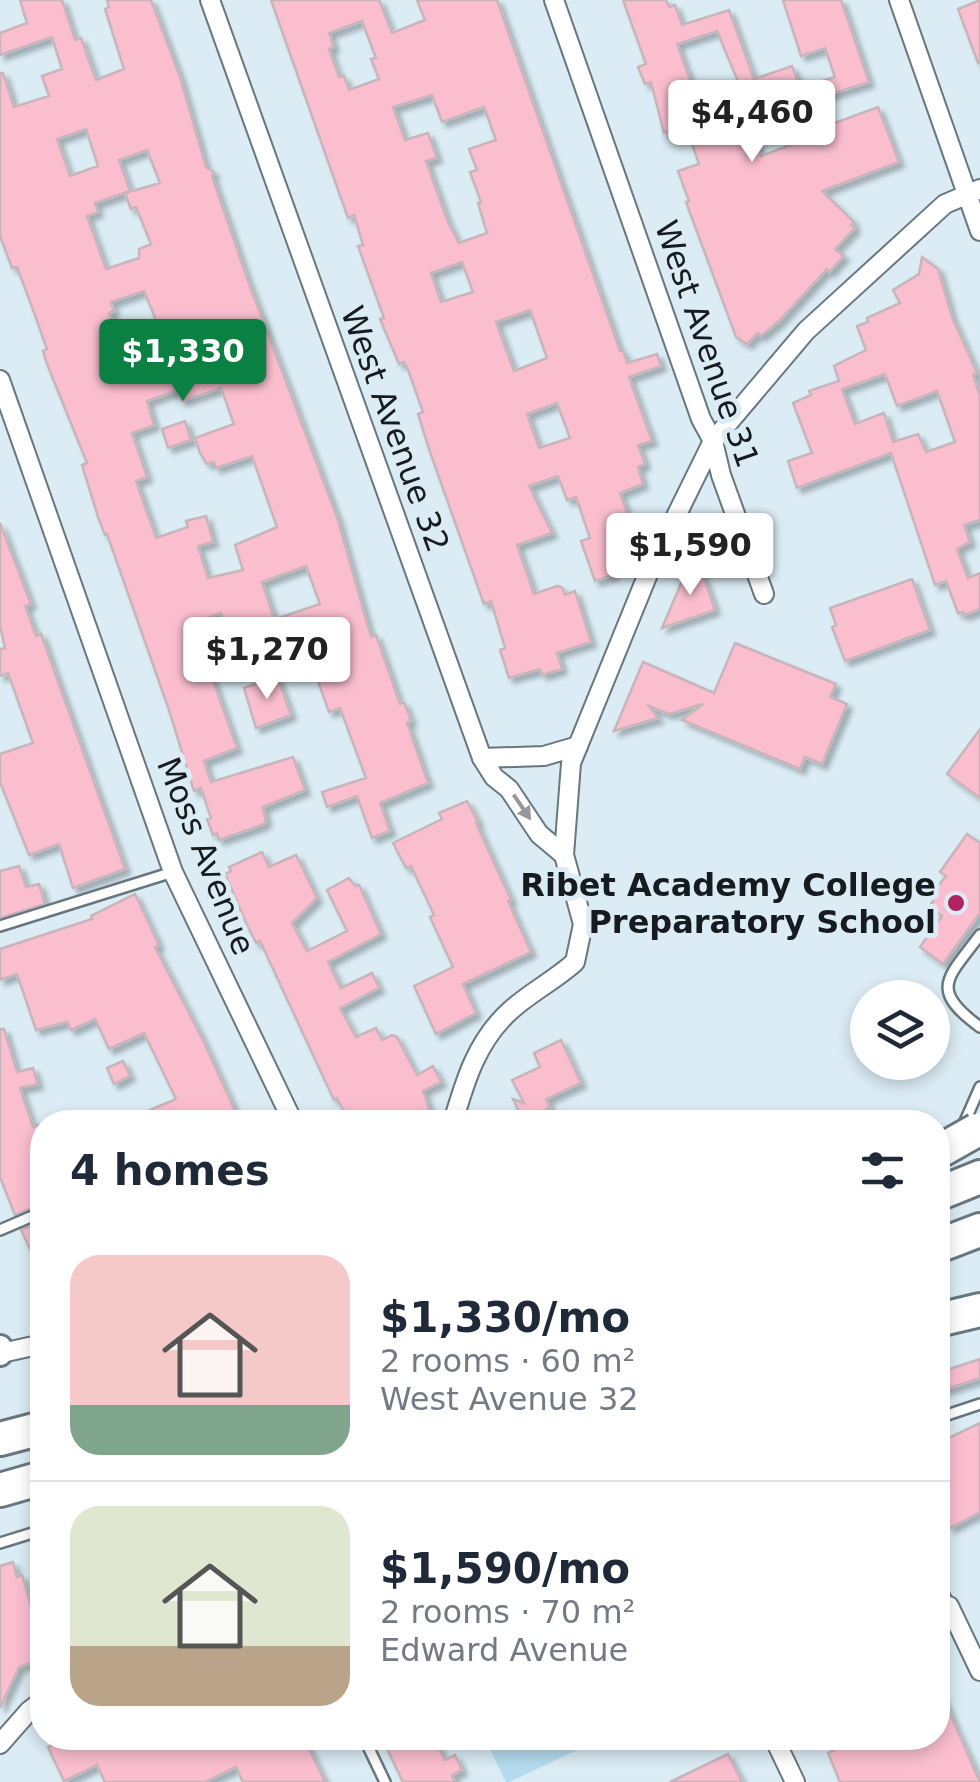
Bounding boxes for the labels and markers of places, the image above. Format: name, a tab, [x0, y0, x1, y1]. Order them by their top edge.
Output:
pin: $4,460	[671, 80, 833, 165]
pin: $1,330	[102, 319, 264, 404]
pin: $1,590	[609, 513, 771, 598]
pin: $1,270	[186, 617, 348, 702]
place label: Ribet Academy College Preparatory School	[520, 866, 936, 941]
marker: Ribet Academy College Preparatory School	[945, 892, 967, 914]

